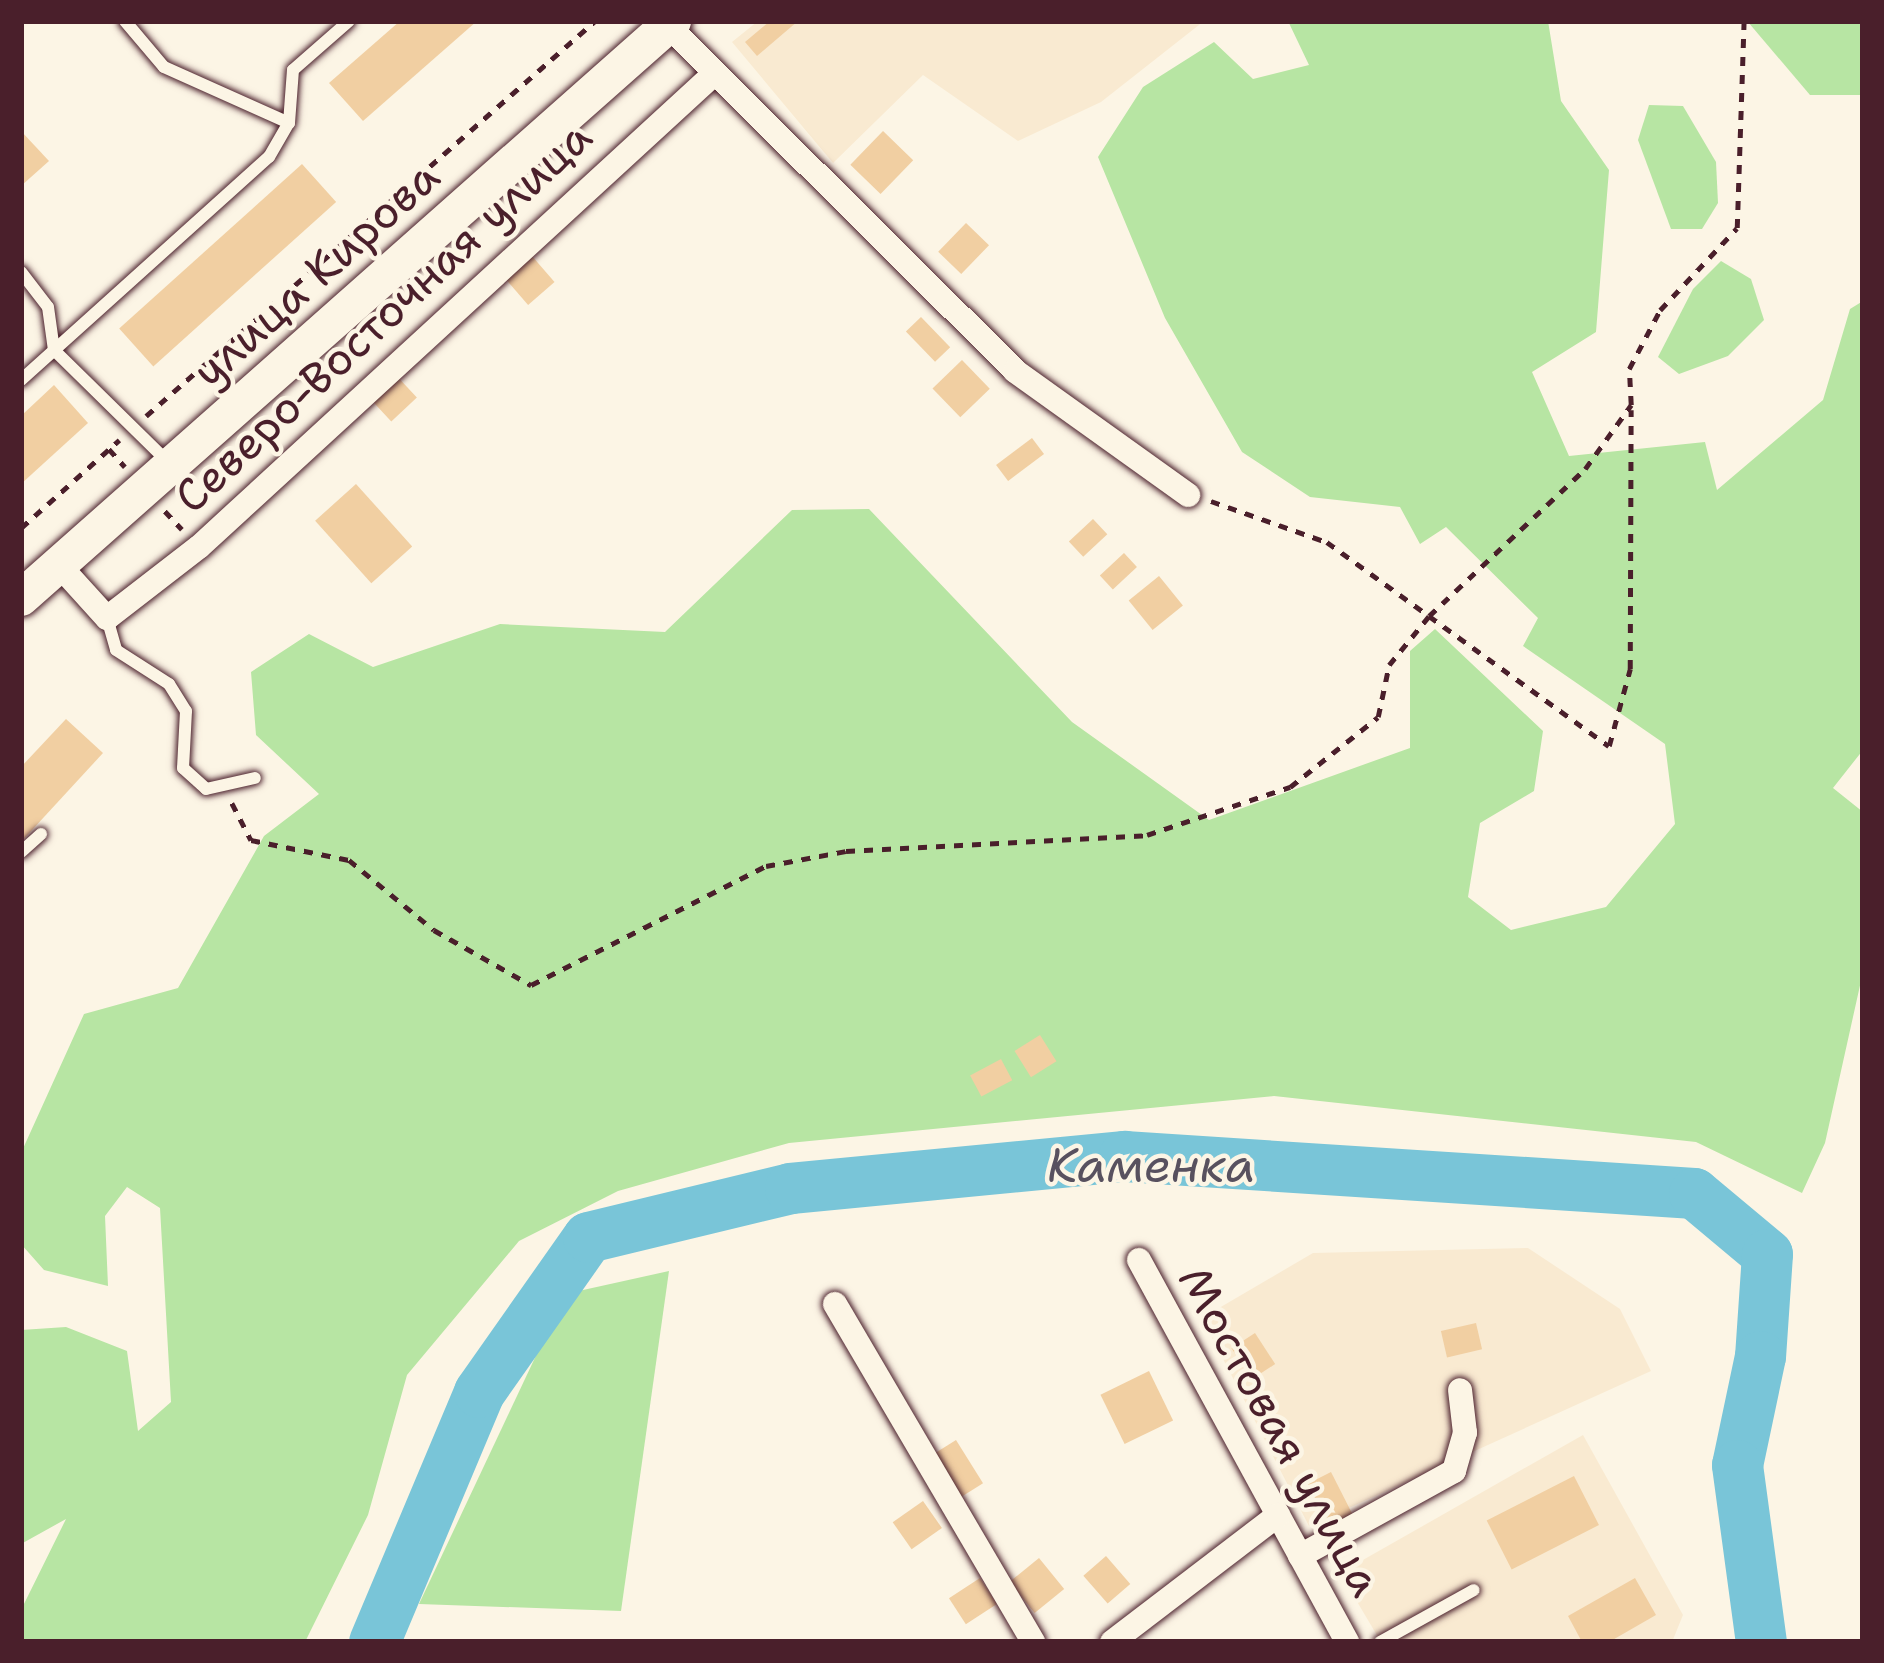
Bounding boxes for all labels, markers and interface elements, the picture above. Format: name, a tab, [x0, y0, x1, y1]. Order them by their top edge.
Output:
street label: Северо-Восточная улица	[164, 110, 602, 524]
street label: улица Кирова	[182, 149, 450, 399]
water label: Каменка	[1047, 1137, 1255, 1195]
street label: Мостовая улица	[1167, 1256, 1393, 1606]

